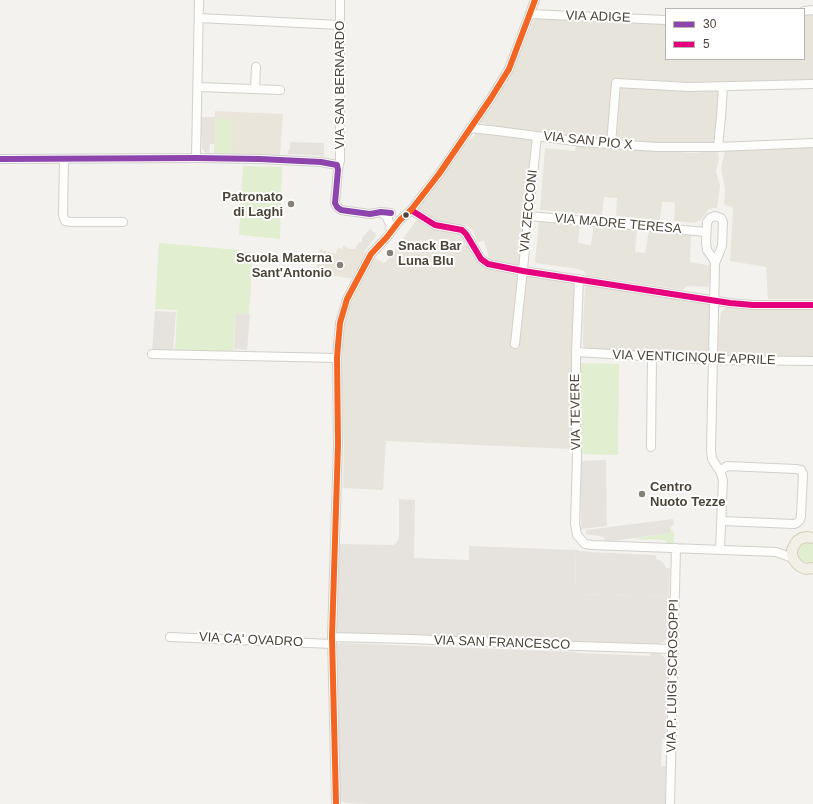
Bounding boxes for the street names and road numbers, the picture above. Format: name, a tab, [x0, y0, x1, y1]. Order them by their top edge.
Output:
street label: VIA ADIGE	[565, 8, 631, 26]
street label: VIA SAN BERNARDO	[332, 21, 348, 149]
street label: VIA SAN PIO X	[543, 129, 633, 153]
street label: VIA ZECCONI	[517, 169, 541, 253]
street label: VIA MADRE TERESA	[554, 211, 682, 237]
street label: VIA VENTICINQUE APRILE	[612, 347, 776, 369]
street label: VIA TEVERE	[568, 374, 584, 450]
street label: VIA P. LUIGI SCROSOPPI	[664, 599, 682, 753]
street label: VIA CA' OVADRO	[199, 629, 303, 651]
street label: VIA SAN FRANCESCO	[434, 633, 570, 653]

